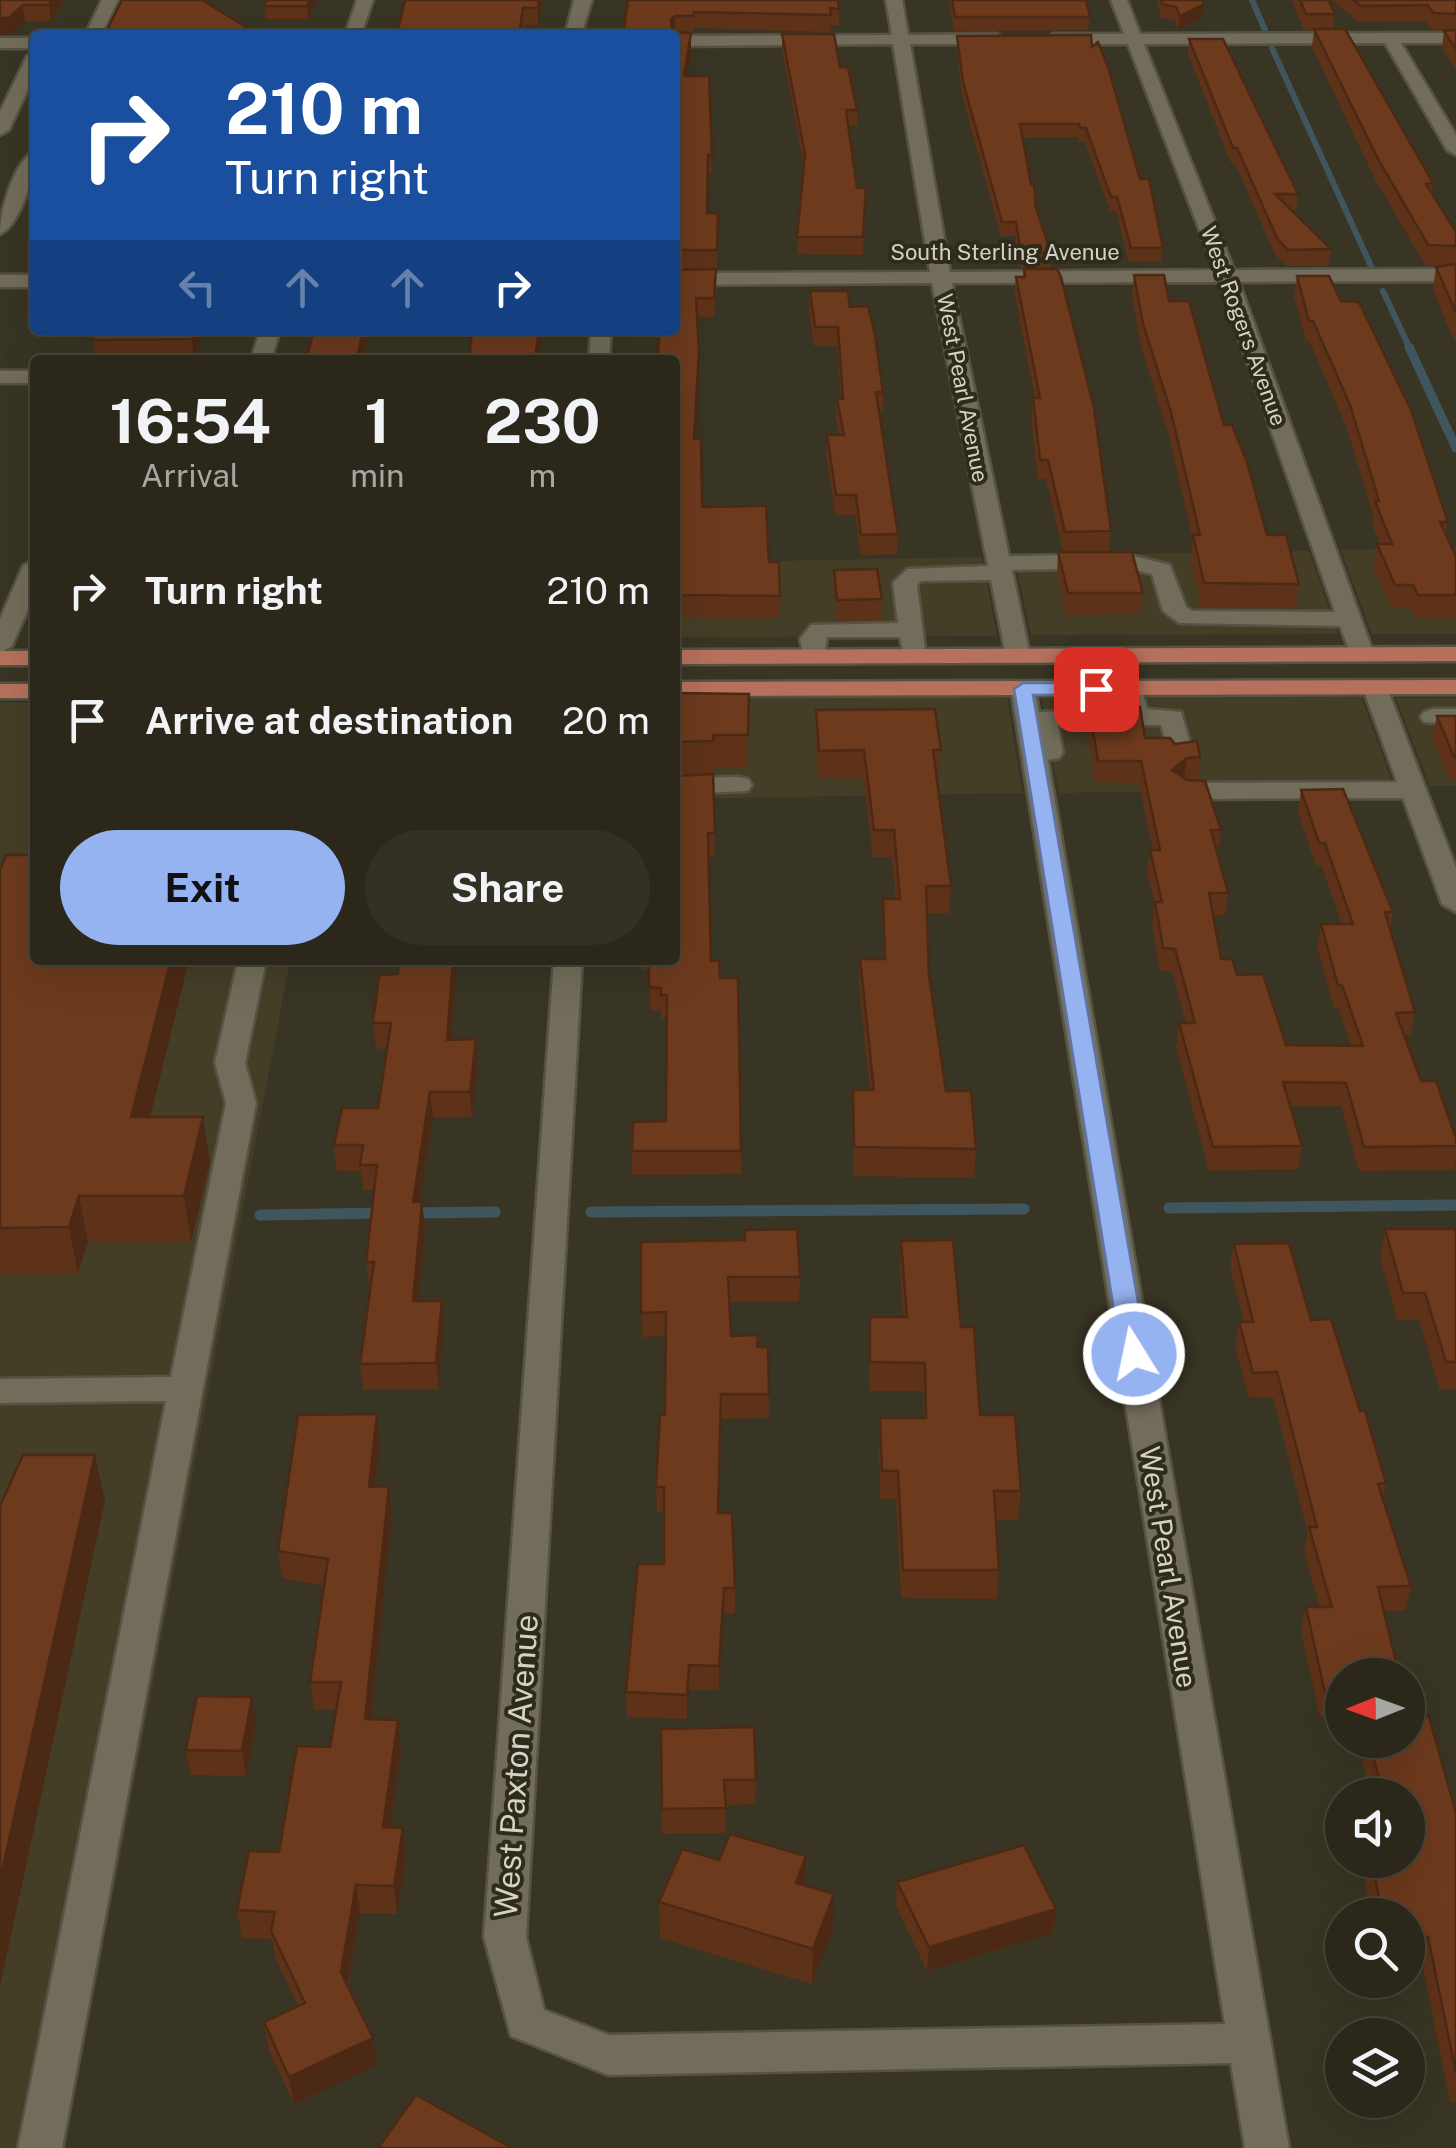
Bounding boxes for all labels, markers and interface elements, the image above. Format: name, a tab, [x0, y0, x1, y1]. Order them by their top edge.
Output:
text: 210 m	[225, 67, 423, 150]
icon: right	[60, 70, 190, 200]
text: Turn right	[225, 151, 429, 204]
street label: West Rogers Avenue	[1196, 223, 1292, 429]
street label: South Sterling Avenue	[890, 239, 1120, 265]
icon: left	[170, 260, 225, 315]
icon: ahead	[275, 260, 330, 315]
icon: ahead	[380, 260, 435, 315]
icon: right	[485, 260, 540, 315]
street label: West Pearl Avenue	[932, 291, 994, 485]
text: 16:54	[109, 386, 271, 457]
text: 1	[365, 386, 390, 457]
text: 230	[484, 386, 601, 457]
text: Arrival	[141, 457, 240, 494]
text: min	[350, 457, 405, 494]
text: m	[528, 457, 556, 494]
icon: right	[60, 563, 115, 618]
text: Turn right	[145, 568, 323, 613]
text: 210 m	[547, 568, 650, 613]
pin	[1054, 647, 1139, 732]
icon: arrive	[1069, 662, 1124, 717]
icon: arrive	[60, 693, 115, 748]
text: Arrive at destination	[145, 698, 513, 743]
text: 20 m	[562, 698, 650, 743]
button: Exit	[60, 830, 345, 945]
button: Share	[365, 830, 650, 945]
position arrow	[1082, 1302, 1186, 1406]
street label: West Pearl Avenue	[1134, 1444, 1204, 1690]
street label: West Paxton Avenue	[487, 1613, 545, 1919]
north arrow	[1325, 1658, 1425, 1758]
map controls	[1325, 1658, 1425, 2118]
button: sound	[1325, 1778, 1425, 1878]
button: search	[1325, 1898, 1425, 1998]
button: layers	[1325, 2018, 1425, 2118]

